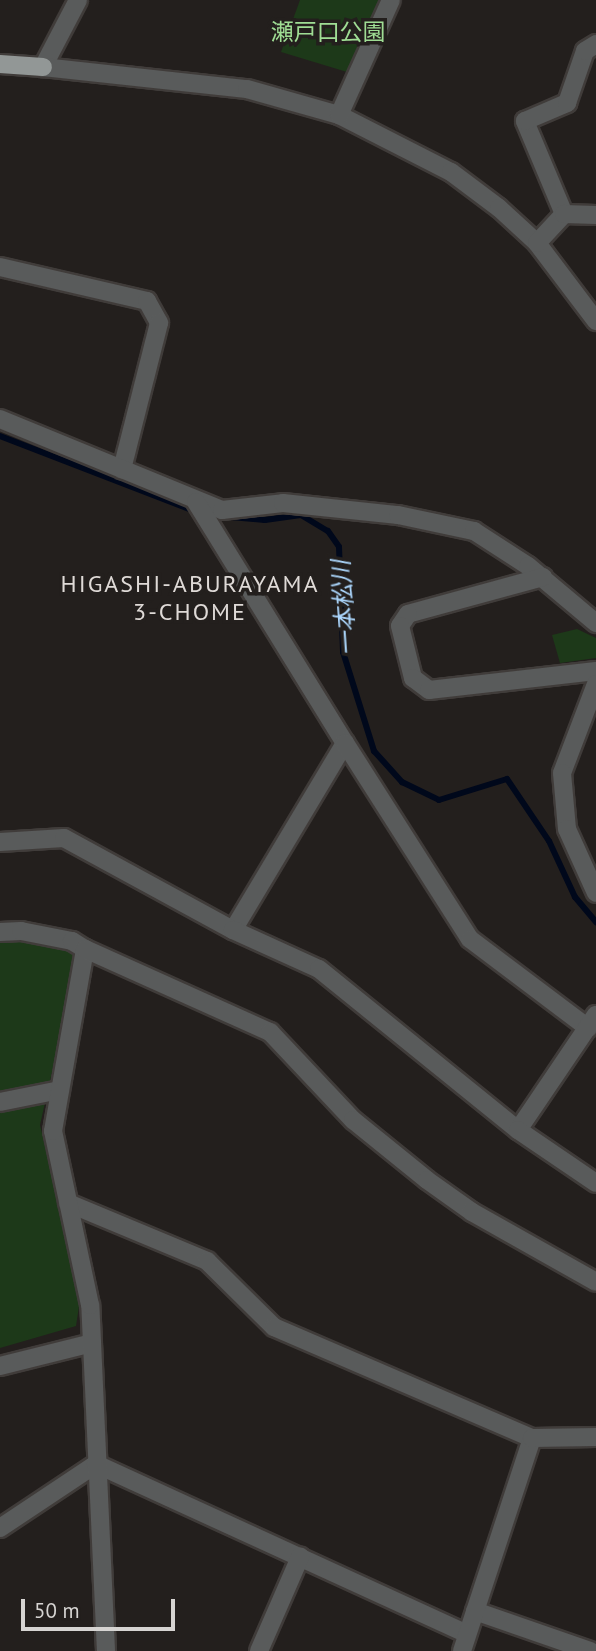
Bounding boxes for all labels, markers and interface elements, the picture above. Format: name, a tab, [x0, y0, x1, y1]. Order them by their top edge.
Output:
park label: 瀬戸口公園	[271, 18, 385, 46]
water label: 一本松川	[326, 559, 362, 657]
district label: HIGASHI-ABURAYAMA 3-CHOME	[63, 570, 317, 626]
scale bar	[24, 1584, 178, 1628]
text: 50 m	[34, 1597, 80, 1624]

